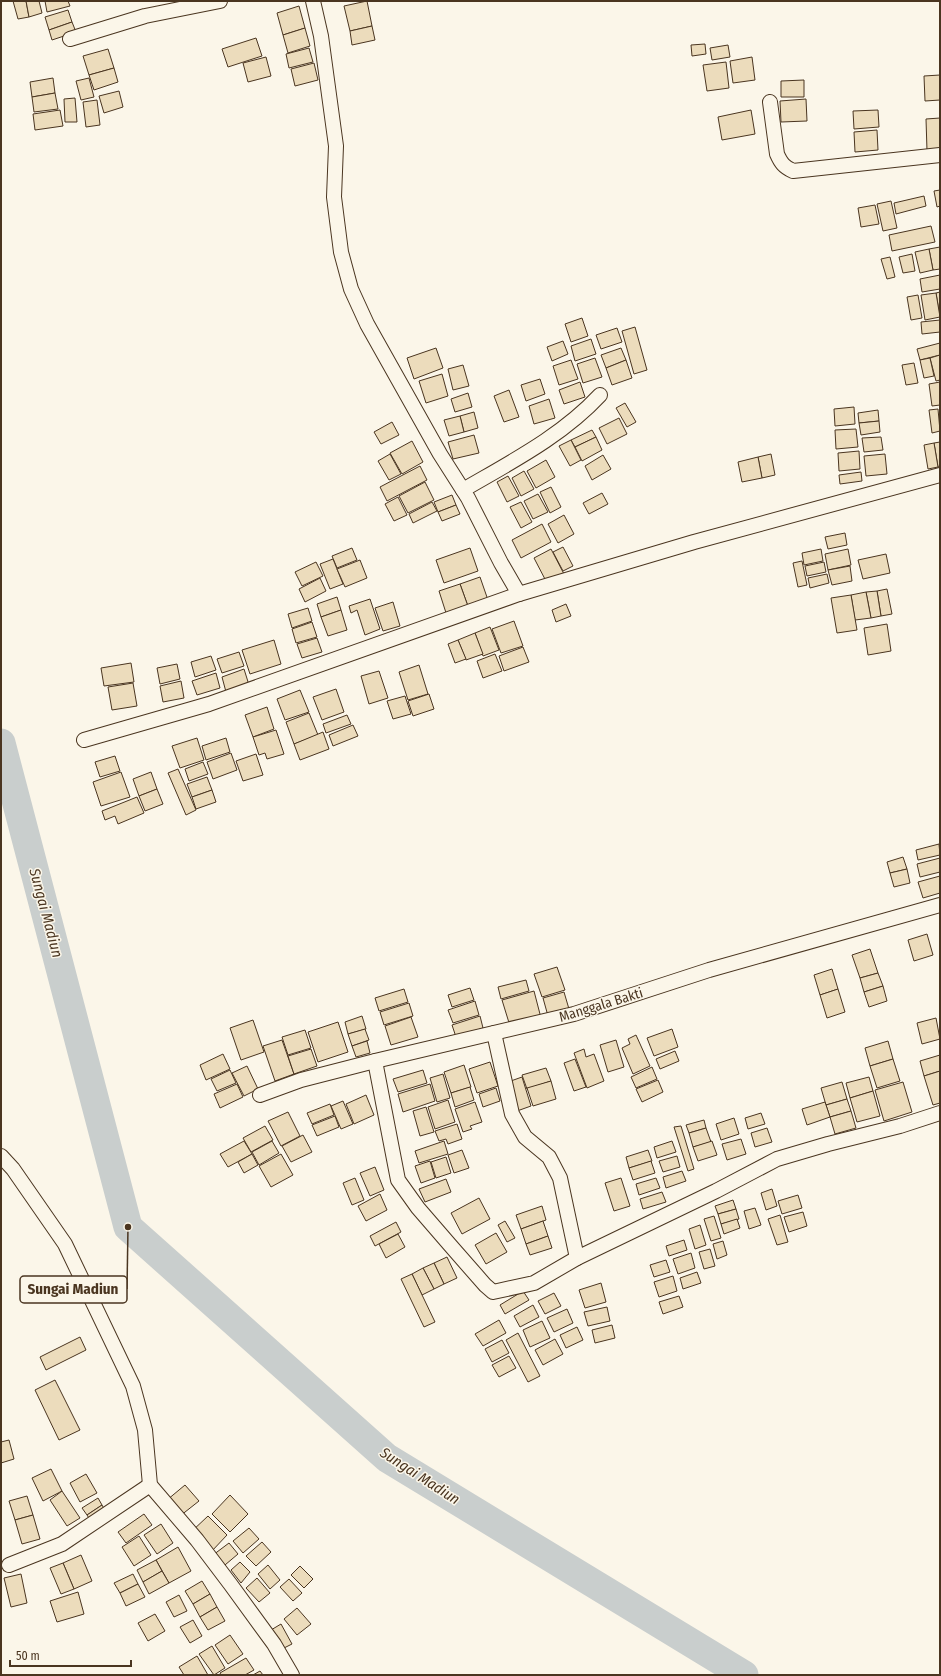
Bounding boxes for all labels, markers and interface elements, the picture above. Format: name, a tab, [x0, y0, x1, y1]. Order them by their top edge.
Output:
water label: Sungai Madiun	[25, 865, 67, 960]
street label: Manggala Bakti	[557, 984, 645, 1026]
callout: Sungai Madiun	[20, 1276, 127, 1303]
text: Sungai Madiun	[28, 1280, 119, 1298]
water label: Sungai Madiun	[376, 1443, 463, 1508]
scale bar	[10, 1642, 131, 1668]
text: 50 m	[16, 1649, 40, 1663]

